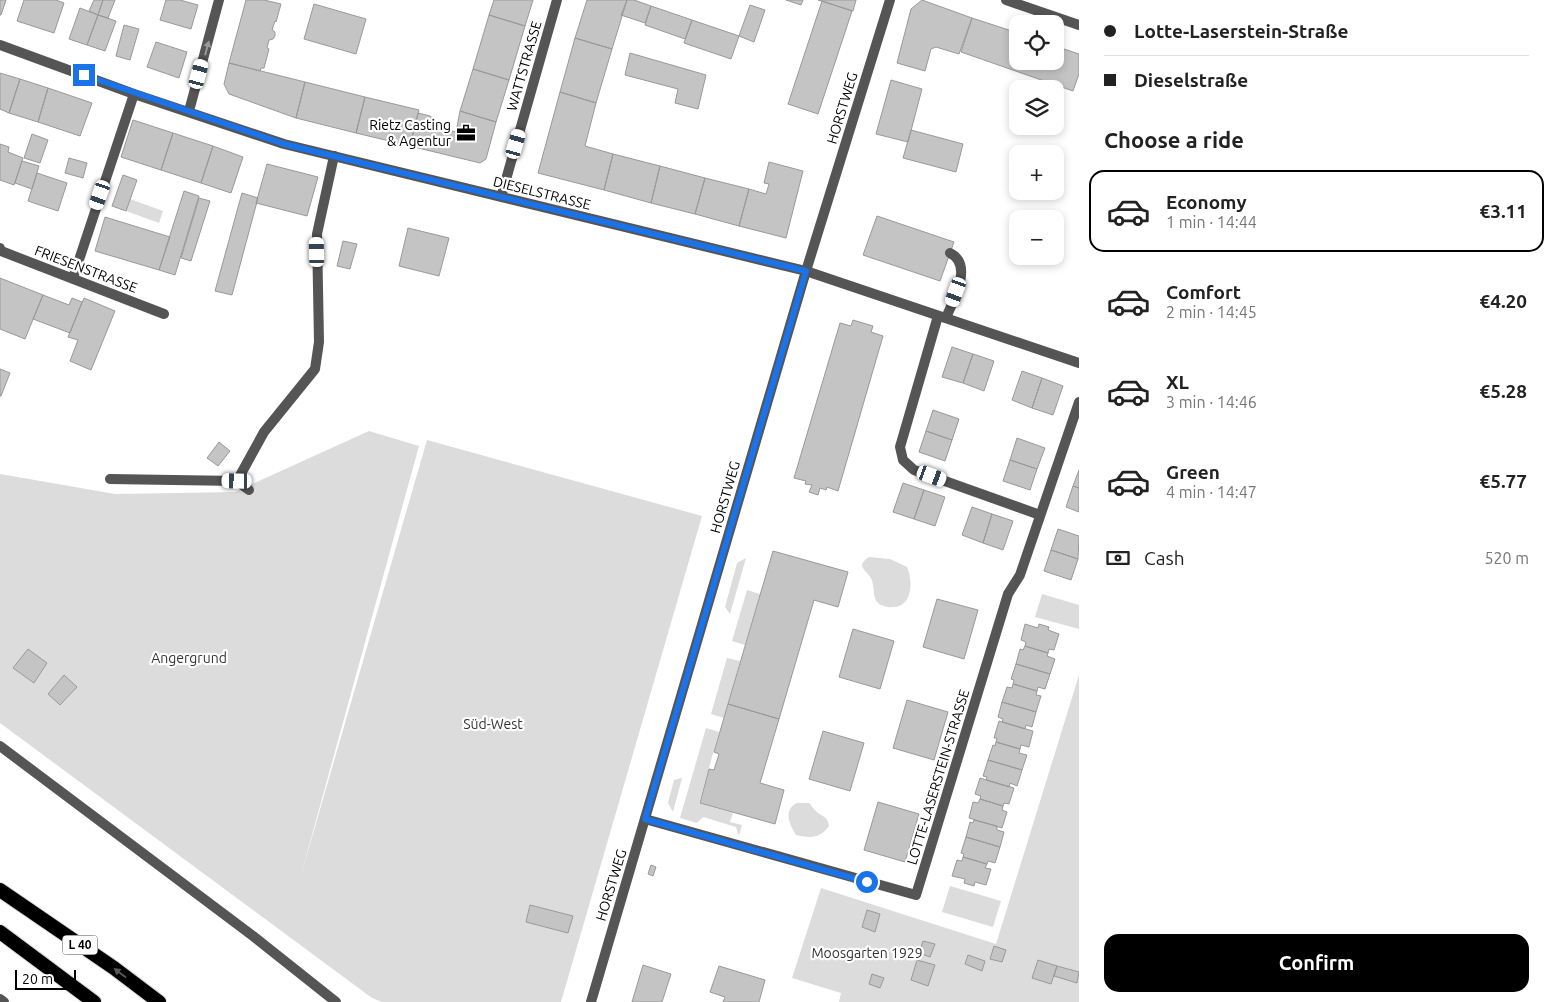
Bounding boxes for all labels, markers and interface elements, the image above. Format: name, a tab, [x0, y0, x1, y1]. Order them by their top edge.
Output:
map controls	[1009, 15, 1064, 265]
button: locate	[1009, 15, 1064, 70]
street label: WATTSTRASSE	[503, 19, 545, 113]
text: Lotte-Laserstein-Straße	[1134, 20, 1348, 42]
one-way arrow	[203, 40, 211, 55]
car	[187, 58, 210, 90]
route end	[73, 64, 95, 86]
text: Dieselstraße	[1134, 69, 1248, 91]
street label: HORSTWEG	[823, 70, 861, 146]
button: layers	[1009, 80, 1064, 135]
place label: Rietz Casting & Agentur	[369, 117, 452, 149]
office icon: Rietz Casting & Agentur	[455, 122, 477, 144]
text: Choose a ride	[1104, 127, 1244, 152]
car	[504, 128, 527, 160]
button: +	[1009, 145, 1064, 200]
street label: DIESELSTRASSE	[492, 173, 593, 213]
car	[88, 178, 111, 212]
icon: car	[1106, 189, 1151, 234]
text: Economy	[1166, 191, 1247, 213]
text: €3.11	[1479, 200, 1527, 222]
button: −	[1009, 210, 1064, 265]
text: 1 min · 14:44	[1166, 213, 1257, 231]
car	[309, 237, 324, 267]
street label: FRIESENSTRASSE	[32, 242, 140, 296]
car	[943, 275, 968, 309]
icon: car	[1106, 279, 1151, 324]
text: Comfort	[1166, 281, 1241, 303]
text: €4.20	[1479, 290, 1527, 312]
text: 2 min · 14:45	[1166, 303, 1257, 321]
icon: car	[1106, 369, 1151, 414]
text: XL	[1166, 371, 1189, 393]
text: €5.28	[1479, 380, 1527, 402]
text: 3 min · 14:46	[1166, 393, 1257, 411]
street label: HORSTWEG	[707, 459, 743, 535]
icon: car	[1106, 459, 1151, 504]
text: Green	[1166, 461, 1220, 483]
car	[915, 464, 948, 488]
text: €5.77	[1479, 470, 1527, 492]
car	[221, 473, 252, 489]
text: 4 min · 14:47	[1166, 483, 1257, 501]
icon: cash	[1104, 544, 1132, 572]
text: Cash	[1144, 547, 1185, 569]
text: 520 m	[1484, 549, 1529, 567]
park label: Angergrund	[151, 650, 227, 666]
street label: LOTTE-LASERSTEIN-STRASSE	[904, 687, 972, 867]
park label: Süd-West	[463, 716, 523, 732]
street label: HORSTWEG	[592, 847, 630, 923]
route start	[856, 871, 878, 893]
button: Confirm	[1104, 934, 1529, 992]
road number: L 40	[62, 936, 98, 954]
park label: Moosgarten 1929	[811, 945, 923, 961]
scale bar	[15, 967, 76, 990]
one-way arrow	[113, 968, 127, 978]
text: 20 m	[22, 971, 53, 987]

